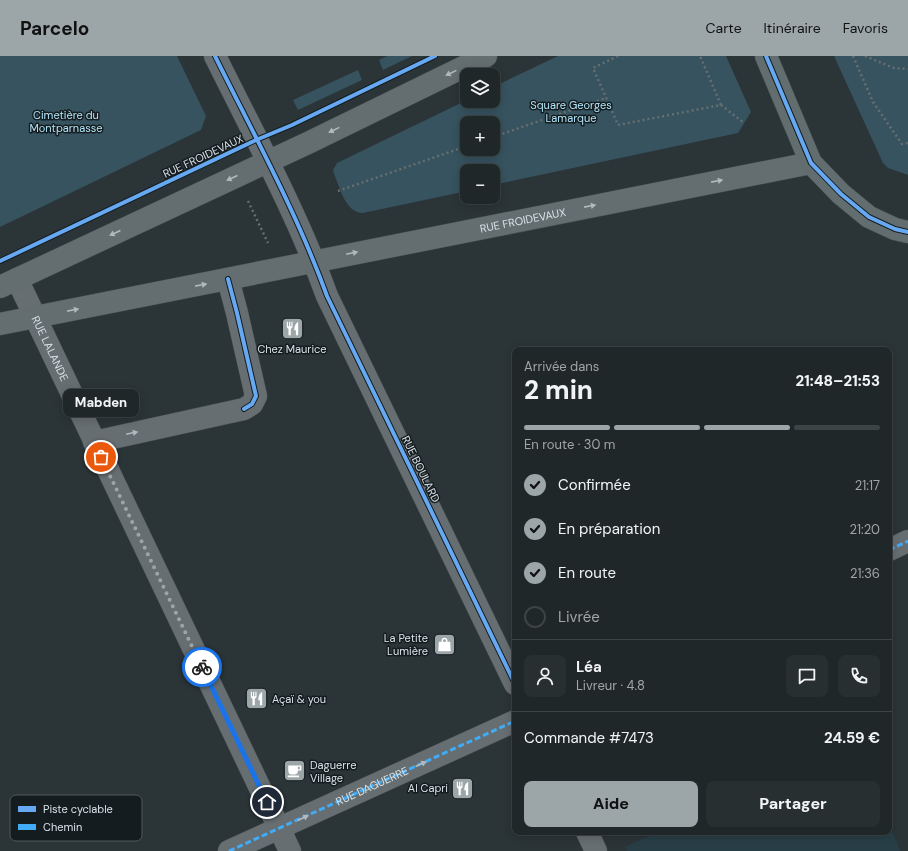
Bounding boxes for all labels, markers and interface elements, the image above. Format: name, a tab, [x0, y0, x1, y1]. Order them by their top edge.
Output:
text: Parcelo	[20, 16, 89, 41]
text: Carte	[706, 19, 742, 37]
text: Itinéraire	[764, 19, 821, 37]
text: Favoris	[843, 19, 888, 37]
map controls	[460, 68, 500, 204]
button: layers	[460, 68, 500, 108]
one-way arrow	[445, 70, 456, 76]
park label: Square Georges Lamarque	[530, 98, 612, 125]
park label: Cimetière du Montparnasse	[30, 108, 102, 135]
button: +	[460, 116, 500, 156]
one-way arrow	[328, 127, 340, 134]
street label: RUE FROIDEVAUX	[160, 131, 246, 181]
button: −	[460, 164, 500, 204]
one-way arrow	[227, 175, 238, 181]
one-way arrow	[711, 178, 724, 184]
one-way arrow	[584, 203, 596, 209]
street label: RUE FROIDEVAUX	[479, 205, 567, 236]
one-way arrow	[109, 230, 120, 236]
one-way arrow	[346, 250, 359, 256]
one-way arrow	[195, 281, 207, 287]
one-way arrow	[67, 307, 80, 313]
street label: RUE LALANDE	[29, 314, 72, 383]
restaurant icon: Chez Maurice	[279, 316, 305, 342]
place label: Chez Maurice	[257, 342, 327, 356]
text: Arrivée dans	[524, 358, 599, 375]
text: 21:48–21:53	[796, 371, 880, 391]
text: 2 min	[524, 373, 593, 407]
callout: Mabden	[63, 389, 139, 417]
text: Mabden	[75, 394, 127, 411]
one-way arrow	[126, 430, 138, 436]
street label: RUE BOULARD	[399, 433, 443, 505]
text: En route · 30 m	[524, 436, 615, 453]
pin	[84, 440, 118, 474]
icon: bag	[90, 446, 112, 468]
icon: check	[524, 474, 546, 496]
text: Confirmée	[558, 475, 631, 495]
text: 21:17	[855, 477, 880, 494]
icon: check	[524, 518, 546, 540]
text: En préparation	[558, 519, 660, 539]
text: 21:20	[850, 521, 880, 538]
icon: check	[524, 562, 546, 584]
text: En route	[558, 563, 616, 583]
text: 21:36	[850, 565, 880, 582]
text: Livrée	[558, 607, 600, 627]
place label: La Petite Lumière	[384, 631, 428, 658]
shop icon: La Petite Lumière	[431, 631, 457, 657]
courier	[182, 647, 222, 687]
button: person	[524, 655, 566, 697]
button: chat	[786, 655, 828, 697]
button: phone	[838, 655, 880, 697]
icon: bike	[191, 656, 213, 678]
text: Léa	[576, 657, 602, 677]
text: Livreur · 4.8	[576, 677, 645, 694]
restaurant icon: Açaï & you	[243, 686, 269, 712]
place label: Açaï & you	[272, 692, 326, 706]
text: Commande #7473	[524, 728, 654, 748]
text: 24.59 €	[824, 728, 880, 748]
cafe icon: Daguerre Village	[281, 758, 307, 784]
place label: Daguerre Village	[310, 758, 356, 785]
one-way arrow	[416, 761, 427, 767]
street label: RUE DAGUERRE	[334, 764, 410, 809]
restaurant icon: Al Capri	[450, 775, 476, 801]
place label: Al Capri	[408, 781, 448, 795]
button: Aide	[524, 781, 698, 827]
button: Partager	[706, 781, 880, 827]
pin	[250, 785, 284, 819]
icon: home	[256, 791, 278, 813]
legend	[10, 795, 142, 841]
text: Piste cyclable	[43, 802, 113, 816]
one-way arrow	[297, 815, 309, 821]
text: Chemin	[43, 820, 82, 834]

